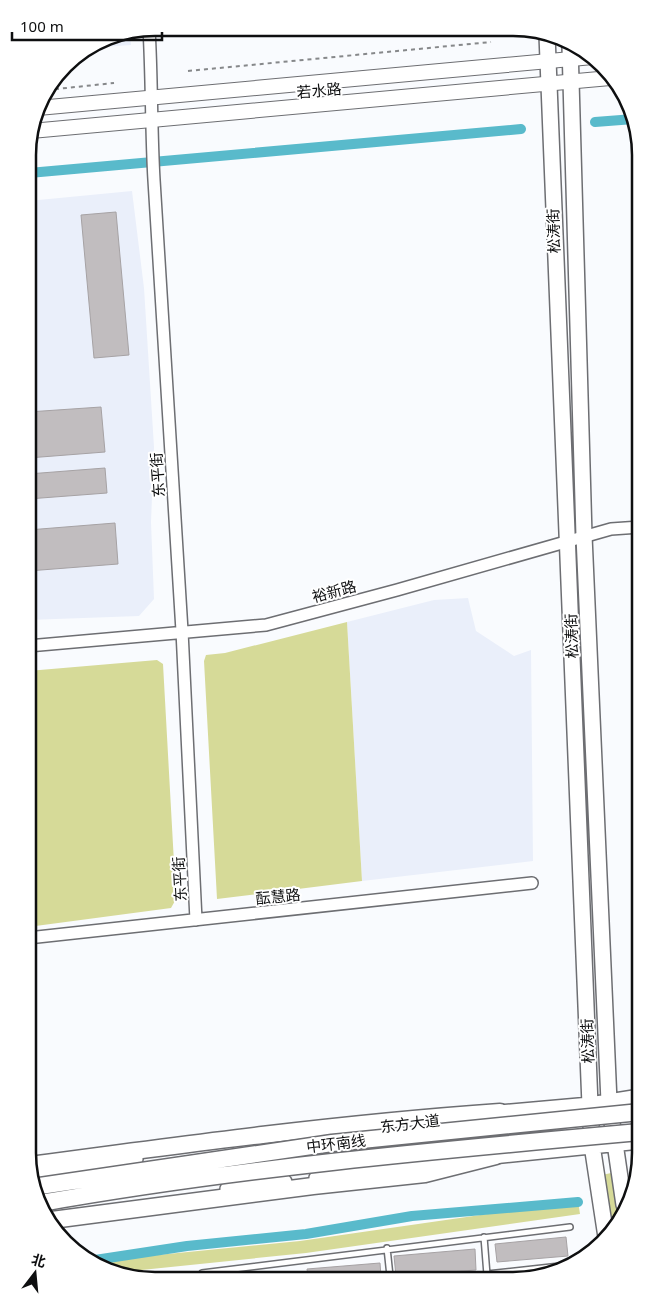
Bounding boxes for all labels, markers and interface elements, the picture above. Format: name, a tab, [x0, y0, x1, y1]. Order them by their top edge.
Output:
scale bar	[12, 10, 162, 42]
text: 100 m	[20, 16, 64, 36]
street label: 若水路	[296, 78, 342, 102]
street label: 松涛街	[542, 208, 564, 254]
street label: 东平街	[145, 452, 169, 498]
street label: 裕新路	[310, 576, 358, 606]
street label: 松涛街	[560, 613, 582, 659]
street label: 东平街	[168, 856, 190, 902]
street label: 酝慧路	[255, 884, 301, 908]
street label: 松涛街	[576, 1018, 598, 1064]
street label: 东方大道	[379, 1109, 441, 1137]
street label: 中环南线	[305, 1129, 367, 1157]
north arrow	[10, 1248, 60, 1298]
text: 北	[29, 1249, 48, 1271]

